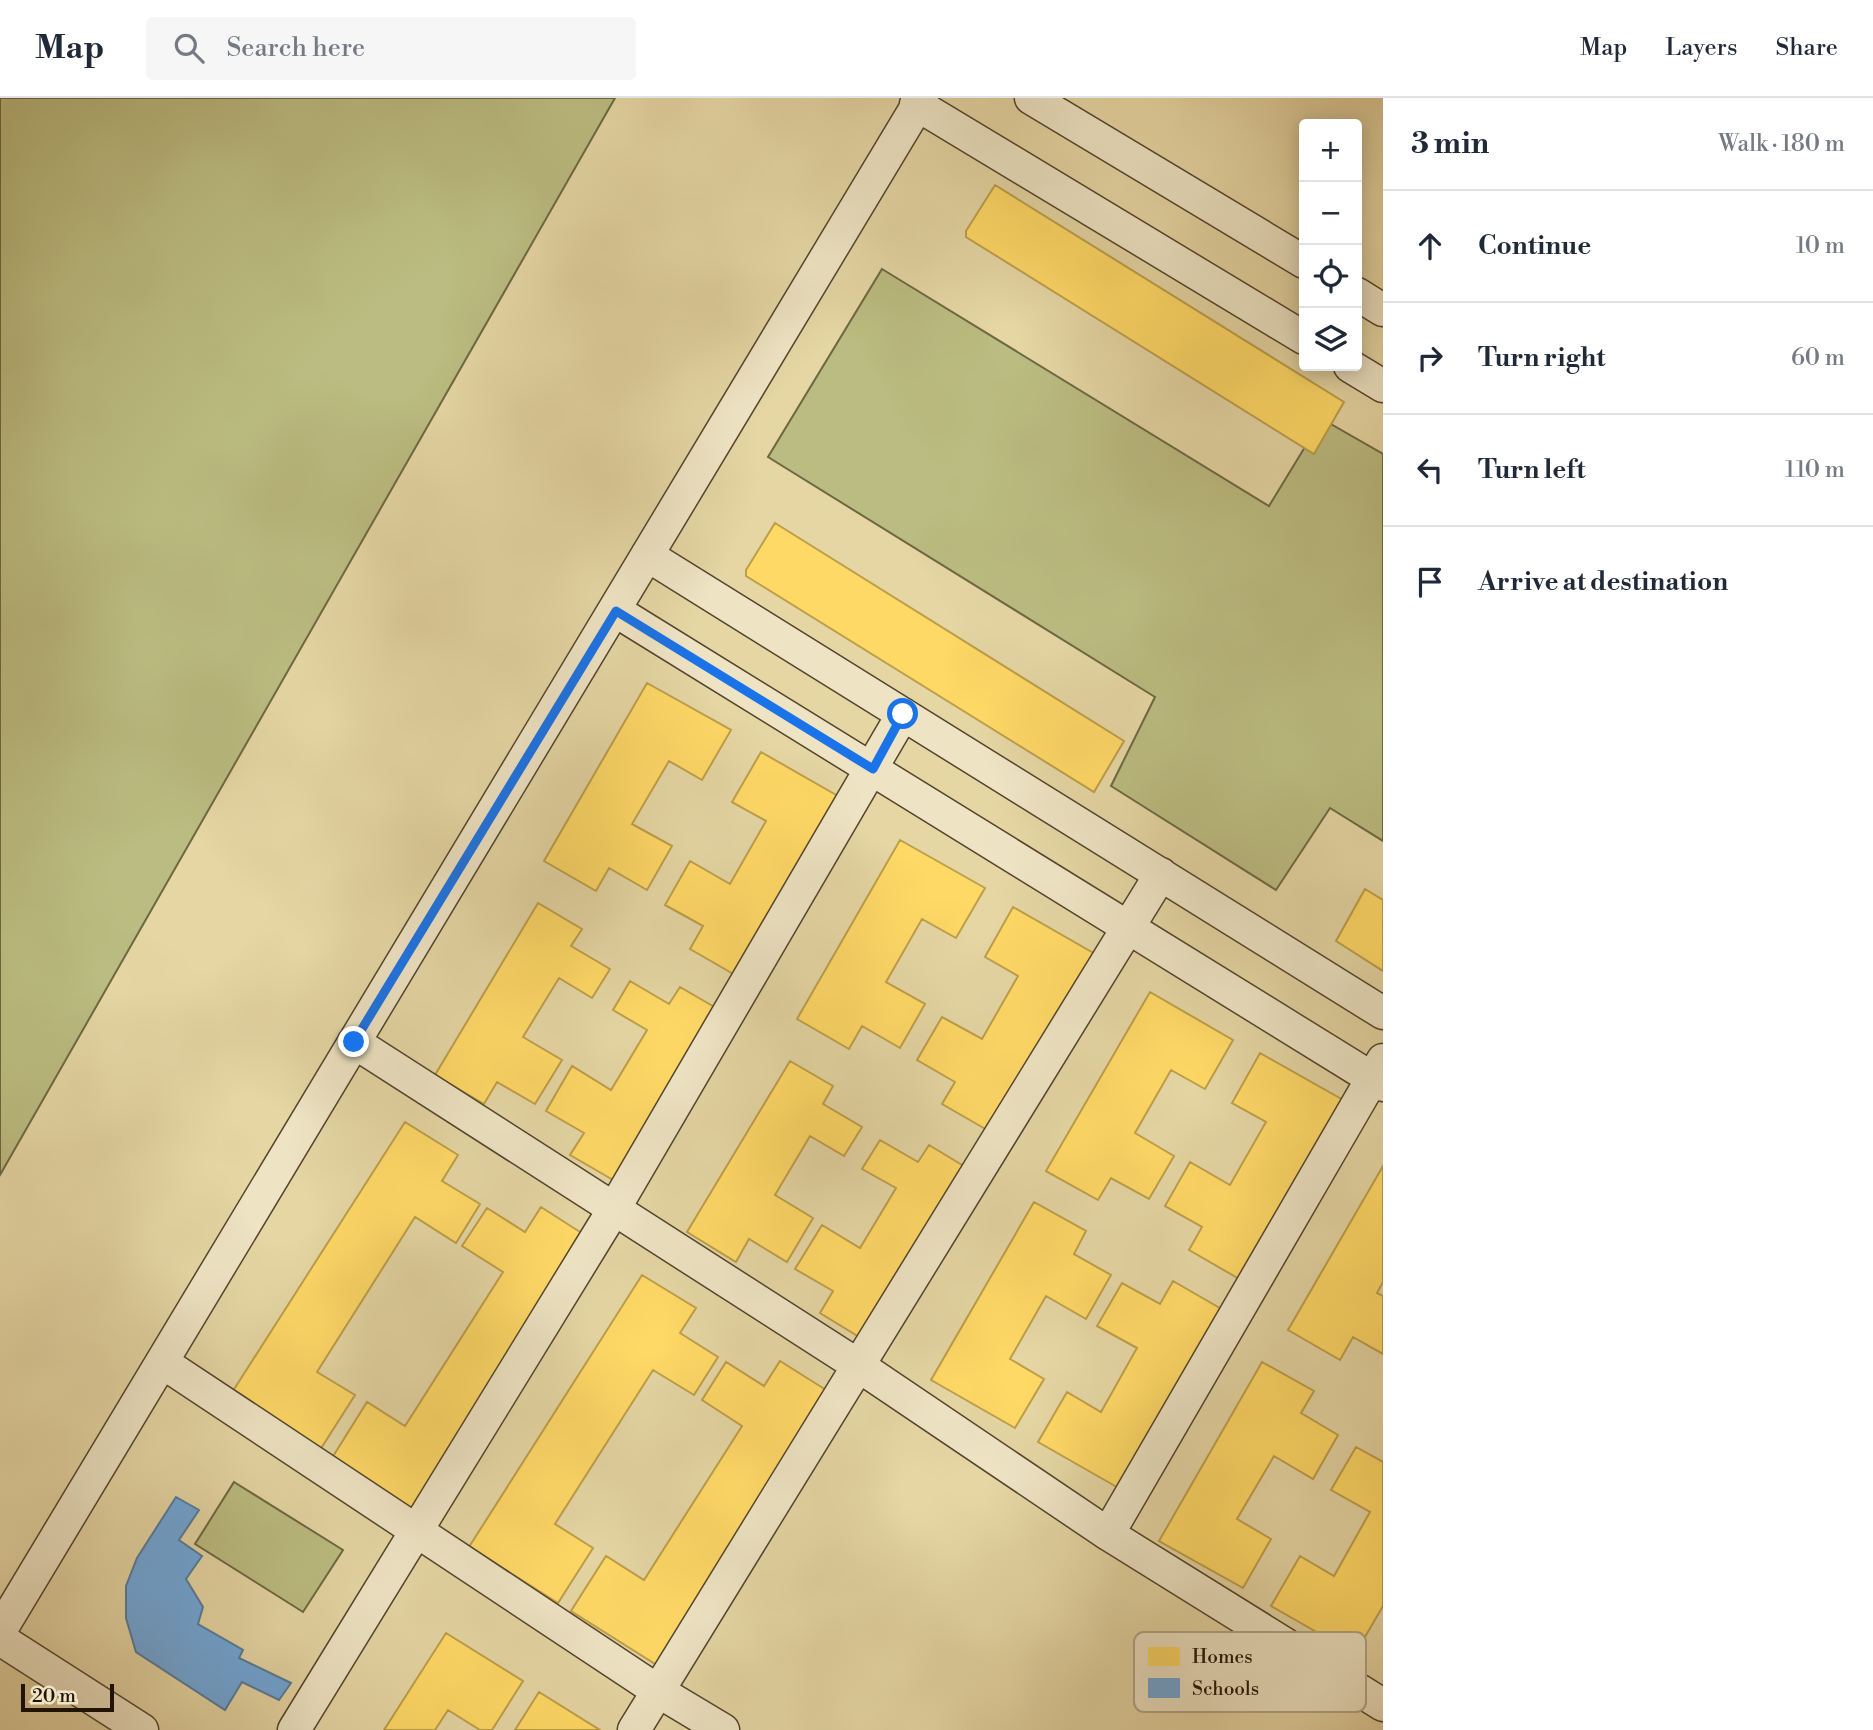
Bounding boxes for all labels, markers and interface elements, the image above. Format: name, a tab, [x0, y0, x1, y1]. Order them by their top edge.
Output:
search box	[146, 17, 636, 80]
text: Map	[35, 28, 104, 69]
icon: search	[170, 29, 208, 67]
text: Search here	[226, 32, 365, 64]
text: Map	[1580, 33, 1627, 63]
text: Layers	[1665, 33, 1737, 63]
text: Share	[1775, 33, 1838, 63]
map controls	[1299, 119, 1362, 371]
button: +	[1299, 119, 1362, 182]
text: 3 min	[1411, 125, 1489, 163]
text: Walk · 180 m	[1718, 130, 1845, 158]
button: −	[1299, 182, 1362, 245]
icon: ahead	[1411, 227, 1449, 265]
text: Continue	[1478, 230, 1591, 262]
text: 10 m	[1796, 232, 1845, 260]
button: locate	[1299, 245, 1362, 308]
button: layers	[1299, 308, 1362, 371]
icon: right	[1411, 339, 1449, 377]
text: Turn right	[1478, 342, 1606, 374]
text: 60 m	[1791, 344, 1845, 372]
icon: left	[1411, 451, 1449, 489]
text: Turn left	[1478, 454, 1586, 486]
text: 110 m	[1785, 456, 1845, 484]
icon: arrive	[1411, 563, 1449, 601]
text: Arrive at destination	[1478, 566, 1728, 598]
route start	[887, 698, 918, 729]
route end	[338, 1026, 369, 1057]
legend	[1134, 1632, 1366, 1712]
text: Homes	[1192, 1645, 1252, 1669]
text: Schools	[1192, 1677, 1259, 1701]
scale bar	[21, 1681, 114, 1713]
text: 20 m	[32, 1684, 76, 1708]

